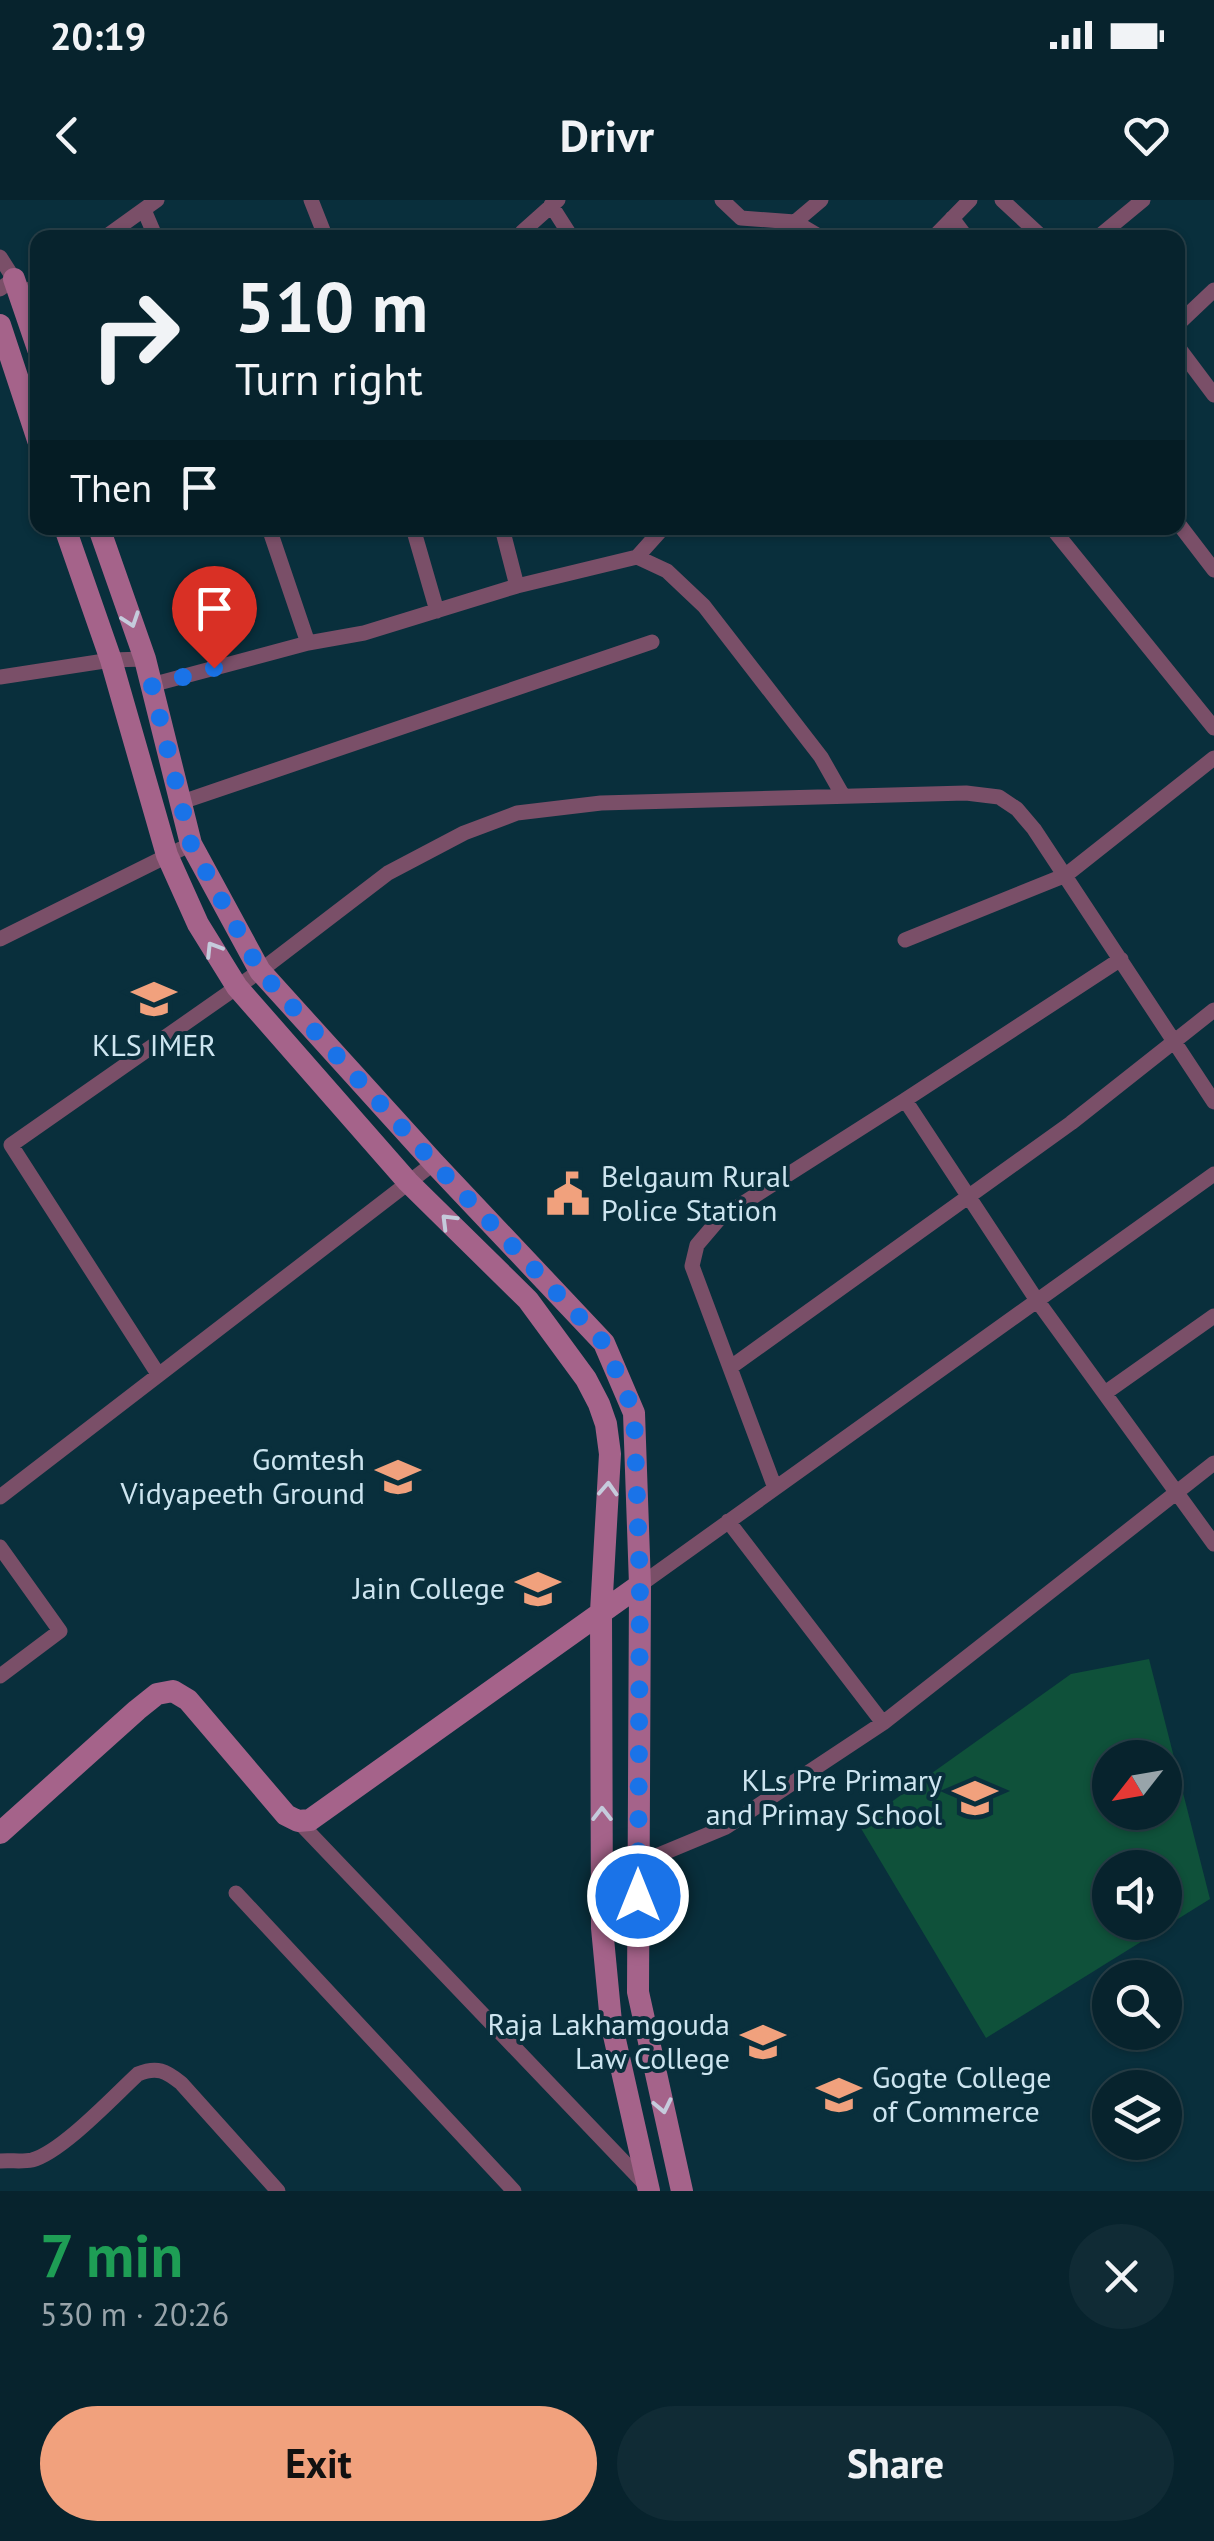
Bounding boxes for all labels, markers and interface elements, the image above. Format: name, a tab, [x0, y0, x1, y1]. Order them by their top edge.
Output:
text: 20:19	[50, 11, 146, 60]
text: Drivr	[560, 106, 654, 164]
icon: back	[40, 108, 95, 163]
icon: heart	[1119, 108, 1174, 163]
text: 510 m	[235, 261, 428, 351]
icon: right	[70, 270, 200, 400]
text: Turn right	[235, 349, 423, 407]
icon: arrive	[172, 460, 227, 515]
text: Then	[70, 463, 152, 512]
pin	[172, 566, 257, 669]
icon: arrive	[187, 581, 242, 636]
one-way arrow	[120, 610, 140, 627]
one-way arrow	[207, 942, 226, 960]
school or university icon: KLS IMER	[130, 975, 178, 1023]
place label: KLS IMER	[92, 1025, 216, 1064]
place label: Belgaum Rural Police Station	[601, 1156, 790, 1229]
public building icon: Belgaum Rural Police Station	[544, 1170, 592, 1218]
one-way arrow	[441, 1215, 459, 1233]
place label: Gomtesh Vidyapeeth Ground	[120, 1439, 365, 1512]
school or university icon: Gomtesh Vidyapeeth Ground	[374, 1453, 422, 1501]
one-way arrow	[597, 1481, 618, 1497]
school or university icon: Jain College	[514, 1565, 562, 1613]
place label: Jain College	[351, 1568, 505, 1607]
north arrow	[1092, 1740, 1182, 1830]
map controls	[1092, 1740, 1182, 2160]
place label: KLs Pre Primary and Primay School	[706, 1760, 942, 1833]
school or university icon: KLs Pre Primary and Primay School	[951, 1774, 999, 1822]
one-way arrow	[591, 1805, 613, 1820]
position arrow	[586, 1844, 690, 1948]
button: sound	[1092, 1850, 1182, 1940]
button: search	[1092, 1960, 1182, 2050]
place label: Raja Lakhamgouda Law College	[487, 2004, 730, 2077]
school or university icon: Raja Lakhamgouda Law College	[739, 2018, 787, 2066]
place label: Gogte College of Commerce	[872, 2057, 1052, 2130]
button: layers	[1092, 2070, 1182, 2160]
school or university icon: Gogte College of Commerce	[815, 2071, 863, 2119]
one-way arrow	[651, 2097, 672, 2114]
text: 7 min	[40, 2216, 183, 2294]
button: close	[1069, 2224, 1174, 2329]
text: 530 m · 20:26	[40, 2293, 229, 2335]
button: Exit	[40, 2406, 597, 2521]
button: Share	[617, 2406, 1174, 2521]

